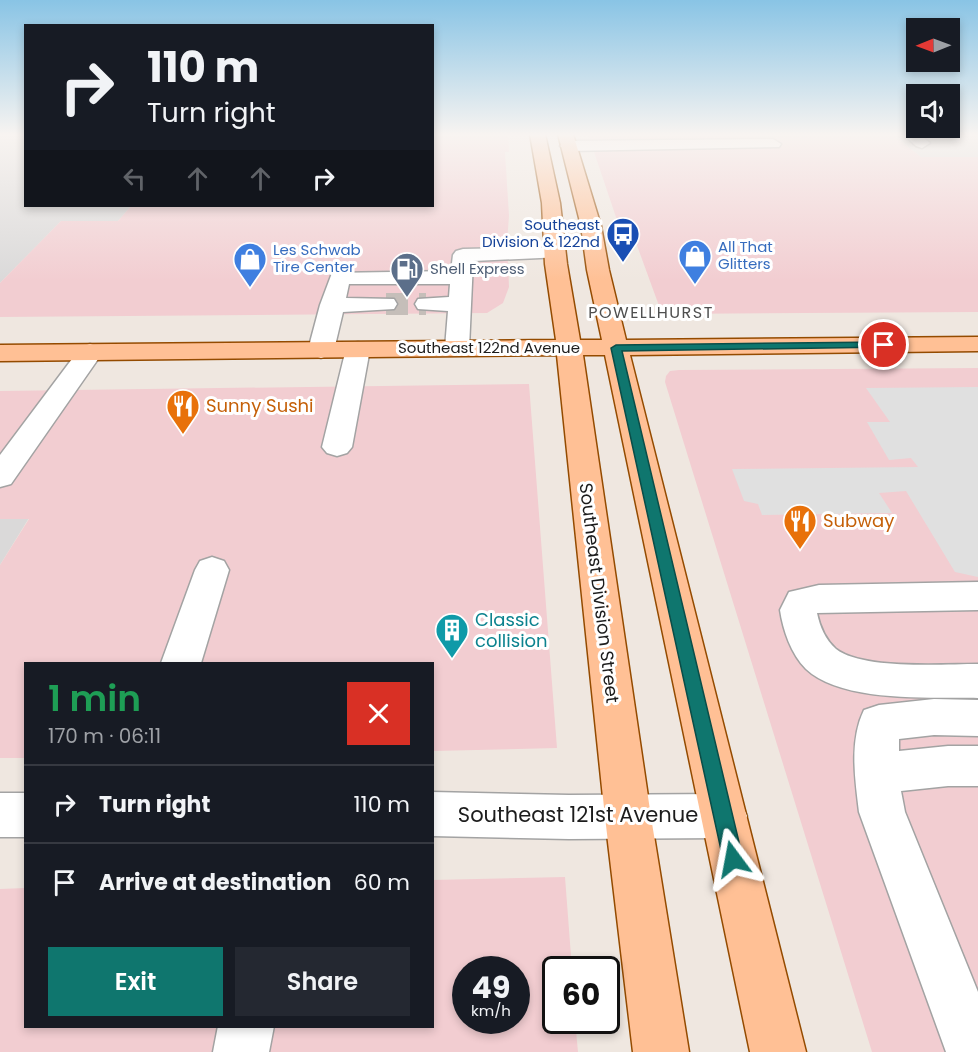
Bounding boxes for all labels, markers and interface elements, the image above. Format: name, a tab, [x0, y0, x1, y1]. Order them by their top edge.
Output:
north arrow	[906, 18, 960, 72]
map controls	[906, 18, 960, 138]
text: 110 m	[147, 38, 259, 97]
icon: right	[48, 48, 126, 126]
button: sound	[906, 84, 960, 138]
text: Turn right	[147, 94, 276, 131]
icon: left	[118, 162, 151, 195]
icon: ahead	[181, 162, 214, 195]
icon: ahead	[244, 162, 277, 195]
icon: right	[307, 162, 340, 195]
place label: Southeast Division & 122nd	[482, 214, 600, 252]
bus stop icon: Southeast Division & 122nd	[605, 216, 641, 263]
place label: All That Glitters	[718, 236, 773, 274]
shop icon: All That Glitters	[677, 238, 713, 285]
place label: Les Schwab Tire Center	[273, 239, 361, 277]
shop icon: Les Schwab Tire Center	[232, 241, 268, 288]
fuel station icon: Shell Express	[389, 251, 425, 298]
place label: Shell Express	[430, 258, 525, 279]
district label: POWELLHURST	[588, 301, 714, 324]
pin	[858, 319, 909, 370]
icon: arrive	[867, 328, 900, 361]
street label: Southeast 122nd Avenue	[398, 337, 580, 358]
restaurant icon: Sunny Sushi	[165, 388, 201, 435]
place label: Sunny Sushi	[206, 393, 314, 418]
street label: Southeast Division Street	[574, 481, 625, 705]
restaurant icon: Subway	[782, 503, 818, 550]
place label: Subway	[823, 508, 894, 533]
place label: Classic collision	[475, 607, 548, 653]
building icon: Classic collision	[434, 612, 470, 659]
text: 1 min	[48, 673, 141, 724]
button: close	[347, 682, 410, 745]
text: 170 m · 06:11	[48, 722, 161, 750]
icon: right	[48, 788, 81, 821]
text: Turn right	[99, 789, 210, 820]
text: 110 m	[354, 789, 410, 820]
street label: Southeast 121st Avenue	[458, 800, 698, 829]
position arrow	[701, 827, 765, 891]
icon: arrive	[48, 866, 81, 899]
text: Arrive at destination	[99, 867, 331, 898]
text: 60 m	[354, 867, 410, 898]
button: Exit	[48, 947, 223, 1016]
button: Share	[235, 947, 410, 1016]
speed limit sign: 60	[542, 956, 620, 1034]
text: 49	[472, 966, 510, 1009]
text: km/h	[471, 1000, 511, 1021]

